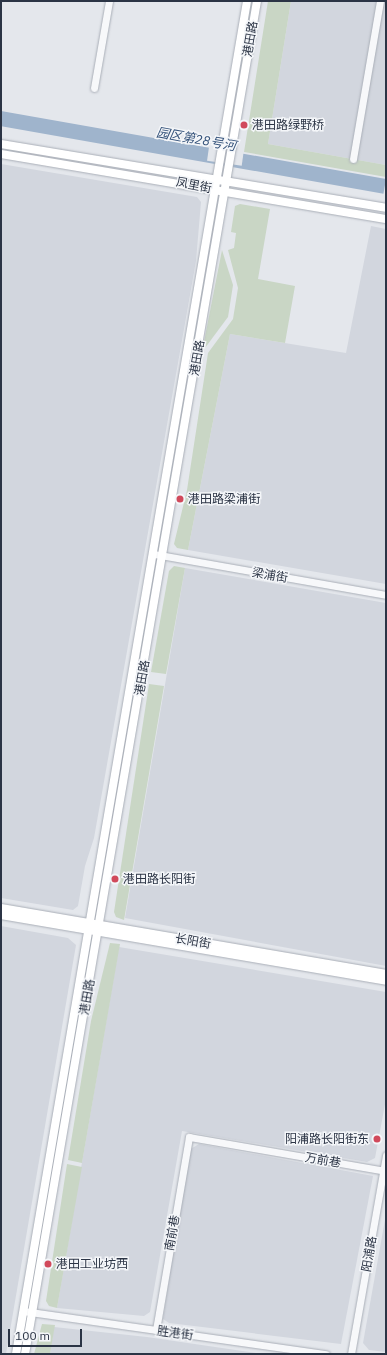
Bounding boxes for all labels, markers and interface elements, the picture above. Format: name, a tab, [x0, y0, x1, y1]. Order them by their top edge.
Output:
street label: 港田路	[240, 20, 260, 58]
place label: 港田路绿野桥	[252, 118, 324, 132]
marker: 港田路绿野桥	[239, 120, 249, 130]
water label: 园区第28号河	[155, 125, 237, 155]
street label: 凤里街	[175, 174, 213, 196]
street label: 港田路	[187, 339, 207, 377]
place label: 港田路梁浦街	[188, 492, 260, 506]
marker: 港田路梁浦街	[175, 494, 185, 504]
street label: 梁浦街	[251, 565, 289, 585]
street label: 港田路	[132, 659, 152, 697]
place label: 港田路长阳街	[123, 872, 195, 886]
marker: 港田路长阳街	[110, 874, 120, 884]
street label: 长阳街	[174, 931, 212, 951]
street label: 港田路	[77, 978, 97, 1016]
place label: 阳浦路长阳街东	[285, 1132, 369, 1146]
marker: 阳浦路长阳街东	[372, 1134, 382, 1144]
street label: 万前巷	[304, 1150, 342, 1170]
street label: 南前巷	[162, 1214, 182, 1252]
street label: 阳浦路	[359, 1235, 379, 1273]
place label: 港田工业坊西	[56, 1257, 128, 1271]
marker: 港田工业坊西	[43, 1259, 53, 1269]
scale bar	[10, 1321, 84, 1347]
street label: 胜港街	[156, 1323, 194, 1343]
text: 100 m	[15, 1328, 50, 1343]

